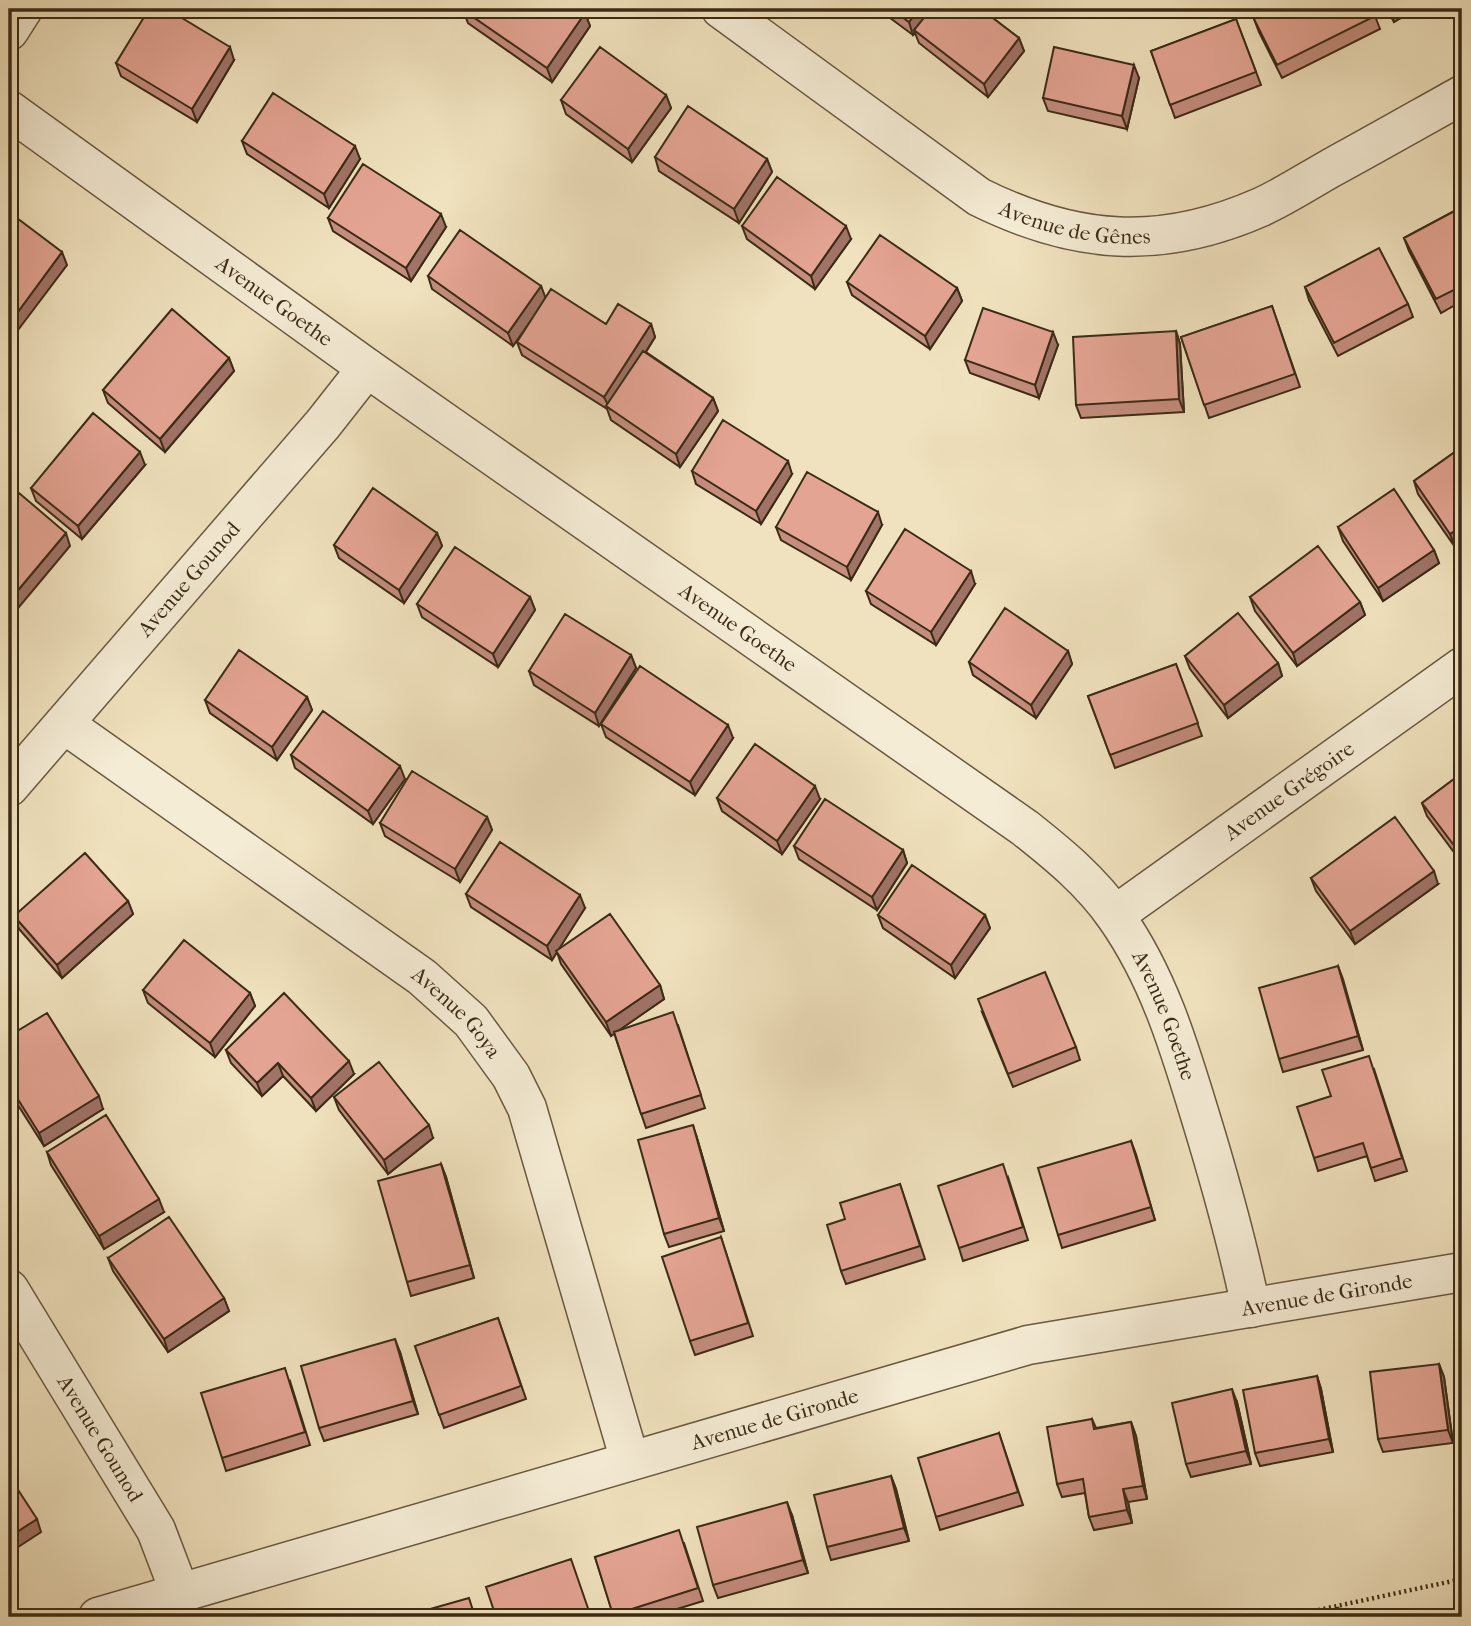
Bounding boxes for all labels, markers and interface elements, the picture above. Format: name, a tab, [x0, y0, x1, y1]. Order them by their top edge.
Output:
street label: Avenue de Gênes	[995, 196, 1151, 249]
street label: Avenue Goethe	[211, 251, 337, 351]
street label: Avenue Gounod	[132, 516, 245, 642]
street label: Avenue Goethe	[674, 577, 801, 677]
street label: Avenue Grégoire	[1219, 736, 1359, 846]
street label: Avenue Goethe	[1127, 945, 1200, 1083]
street label: Avenue Goya	[407, 961, 506, 1063]
street label: Avenue de Gironde	[1239, 1269, 1414, 1321]
street label: Avenue Gounod	[52, 1370, 148, 1506]
street label: Avenue de Gironde	[687, 1383, 861, 1455]

